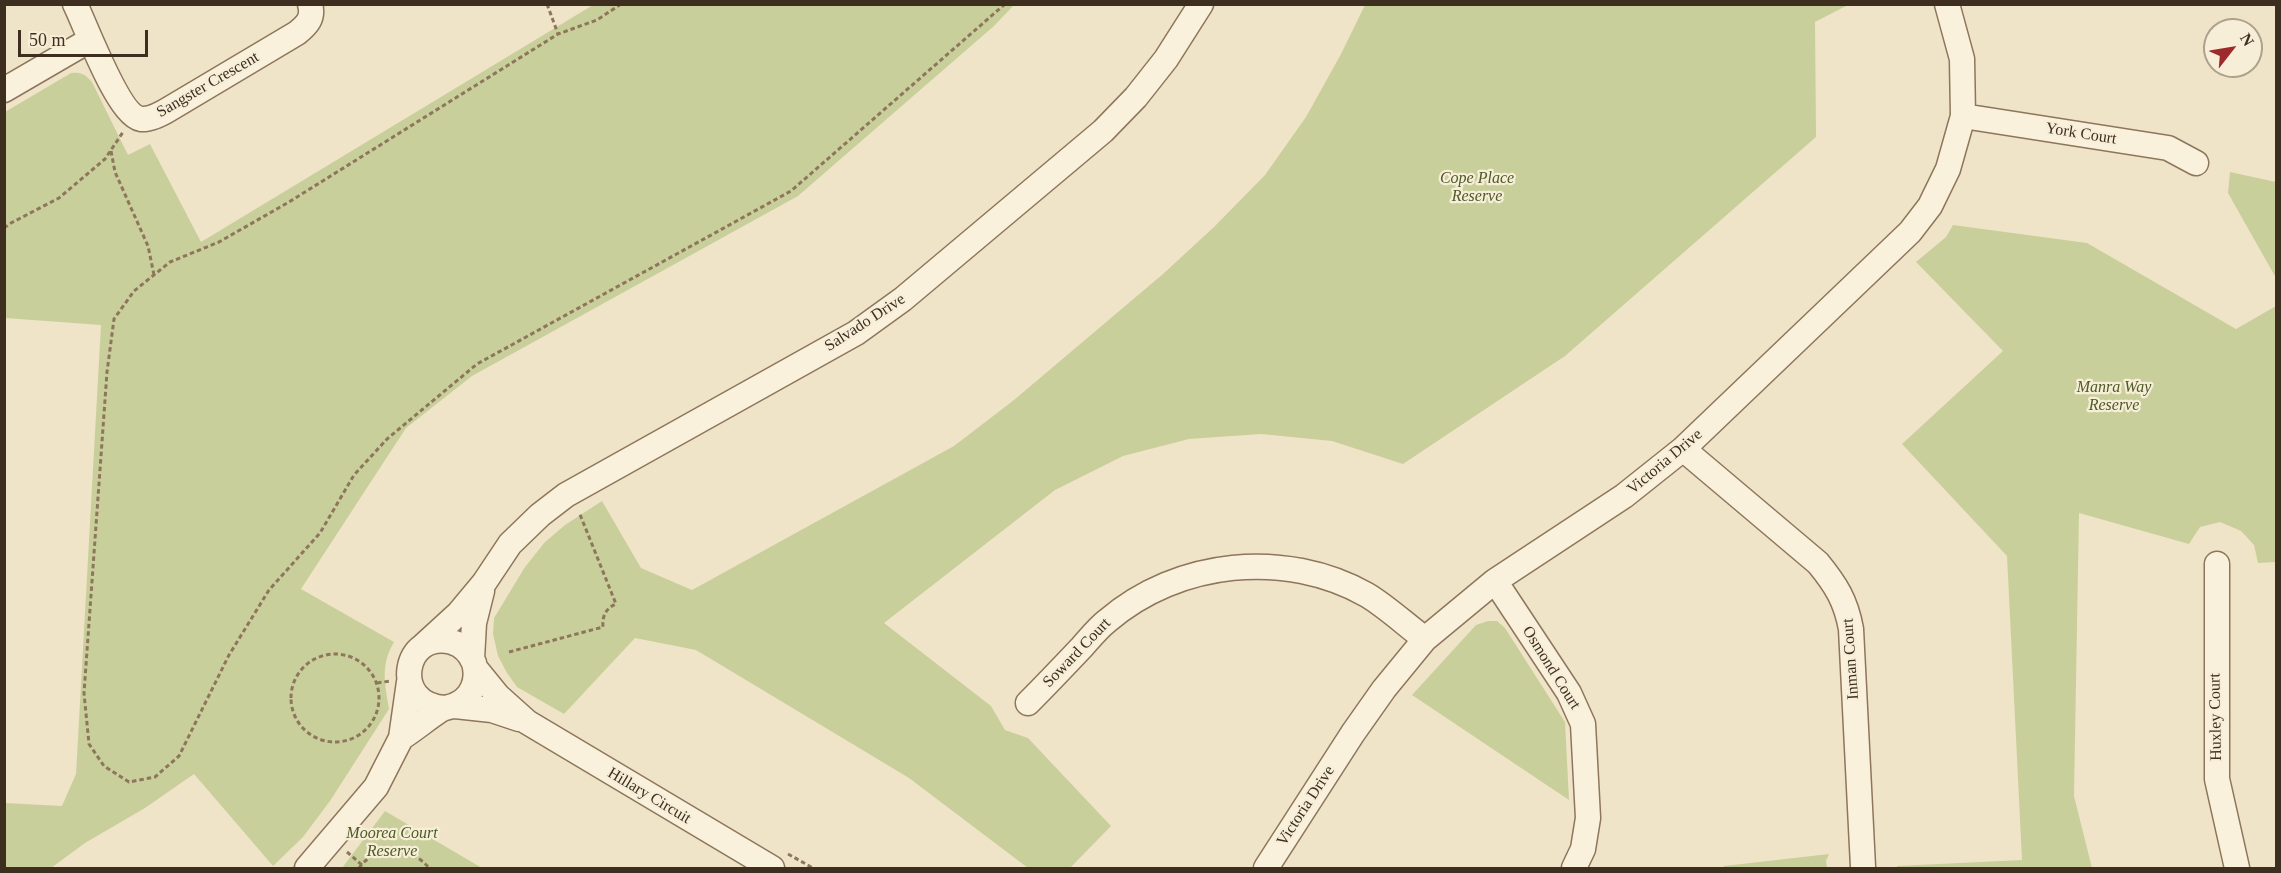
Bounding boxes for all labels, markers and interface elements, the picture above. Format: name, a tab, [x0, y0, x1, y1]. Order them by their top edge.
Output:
scale bar	[21, 18, 152, 56]
north arrow	[2203, 18, 2263, 78]
text: 50 m	[29, 30, 66, 50]
text: N	[2237, 30, 2257, 49]
street label: Sangster Crescent	[153, 48, 263, 122]
street label: York Court	[2044, 119, 2118, 149]
park label: Cope Place Reserve	[1440, 169, 1514, 207]
street label: Salvado Drive	[821, 290, 909, 356]
park label: Manra Way Reserve	[2077, 378, 2151, 416]
street label: Victoria Drive	[1624, 425, 1706, 499]
street label: Soward Court	[1039, 614, 1115, 692]
street label: Inman Court	[1839, 618, 1863, 700]
street label: Osmond Court	[1518, 623, 1584, 713]
street label: Huxley Court	[2206, 673, 2226, 761]
street label: Victoria Drive	[1273, 762, 1339, 850]
street label: Hillary Circuit	[604, 764, 694, 828]
park label: Moorea Court Reserve	[346, 824, 438, 862]

